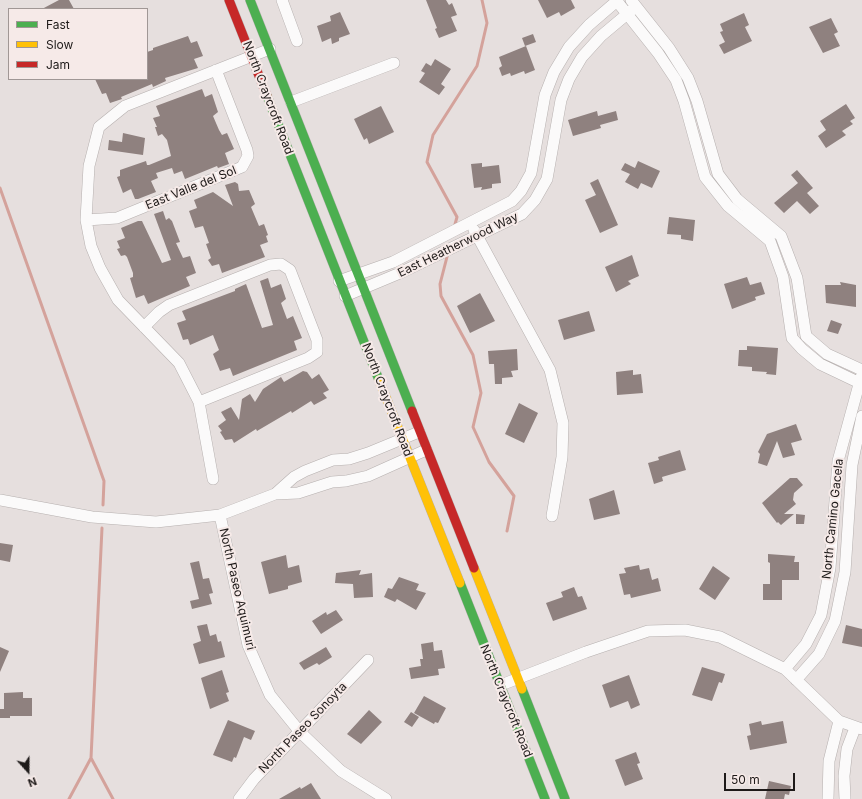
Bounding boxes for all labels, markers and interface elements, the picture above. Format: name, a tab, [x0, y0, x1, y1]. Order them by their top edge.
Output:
legend	[8, 8, 148, 80]
text: Fast	[46, 17, 70, 32]
text: Slow	[46, 37, 73, 52]
street label: North Craycroft Road	[240, 39, 296, 157]
text: Jam	[46, 57, 70, 72]
street label: East Valle del Sol	[144, 163, 238, 213]
street label: East Heatherwood Way	[395, 210, 521, 280]
street label: North Craycroft Road	[359, 341, 415, 459]
street label: North Camino Gacela	[820, 458, 846, 580]
street label: North Paseo Aquimuri	[216, 527, 258, 651]
street label: North Craycroft Road	[477, 643, 535, 759]
street label: North Paseo Sonoyta	[256, 680, 350, 776]
north arrow	[8, 751, 48, 791]
scale bar	[726, 765, 797, 791]
text: 50 m	[731, 772, 760, 787]
text: N	[26, 774, 39, 790]

